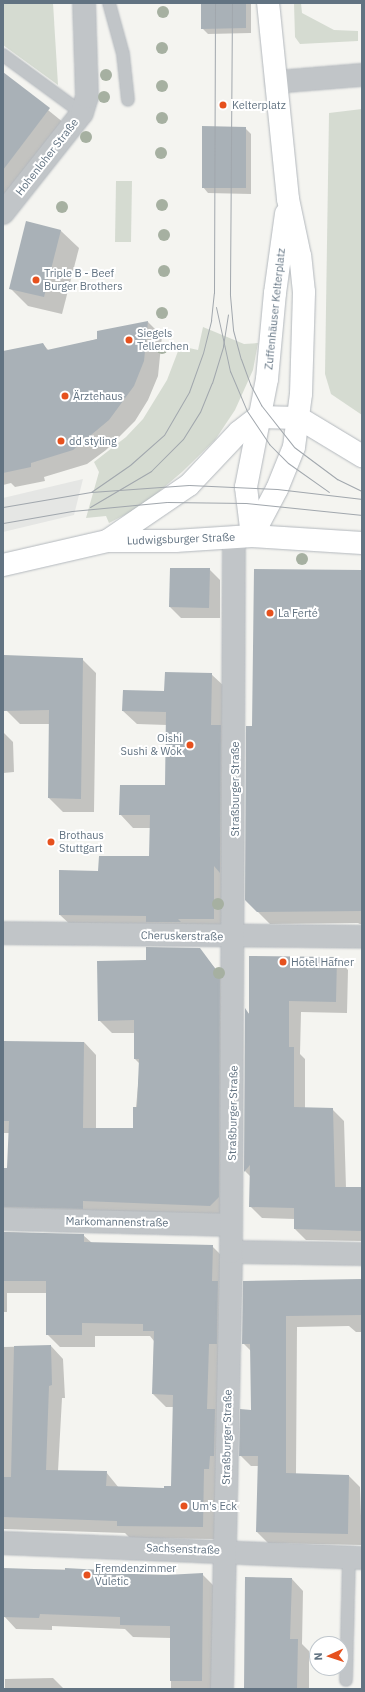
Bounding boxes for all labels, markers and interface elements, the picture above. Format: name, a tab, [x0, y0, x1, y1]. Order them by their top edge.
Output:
place label: Kelterplatz	[232, 98, 286, 112]
marker: Kelterplatz	[217, 99, 229, 111]
street label: Hohenloher Straße	[13, 116, 81, 198]
street label: Zuffenhäuser Kelterplatz	[262, 248, 288, 370]
place label: Triple B - Beef Burger Brothers	[44, 267, 122, 293]
marker: Triple B - Beef Burger Brothers	[31, 275, 41, 285]
place label: Siegels Tellerchen	[137, 327, 189, 353]
marker: Siegels Tellerchen	[124, 335, 134, 345]
place label: Ärztehaus	[73, 389, 123, 403]
marker: Ärztehaus	[60, 391, 70, 401]
place label: dd styling	[69, 434, 117, 448]
marker: dd styling	[56, 436, 66, 446]
street label: Ludwigsburger Straße	[127, 531, 235, 547]
place label: La Ferté	[278, 606, 318, 620]
marker: La Ferté	[265, 608, 275, 618]
place label: Oishi Sushi & Wok	[121, 732, 182, 758]
marker: Oishi Sushi & Wok	[185, 740, 195, 750]
street label: Straßburger Straße	[228, 741, 242, 837]
place label: Brothaus Stuttgart	[59, 829, 104, 855]
marker: Brothaus Stuttgart	[46, 837, 56, 847]
street label: Cheruskerstraße	[141, 929, 223, 943]
place label: Hotel Hafner	[291, 955, 354, 969]
marker: Hotel Hafner	[278, 957, 288, 967]
street label: Straßburger Straße	[226, 1065, 240, 1161]
street label: Markomannenstraße	[65, 1215, 169, 1229]
street label: Straßburger Straße	[220, 1389, 234, 1485]
place label: Um's Eck	[192, 1499, 237, 1513]
marker: Um's Eck	[179, 1501, 189, 1511]
street label: Sachsenstraße	[146, 1541, 220, 1557]
place label: Fremdenzimmer Vuletic	[95, 1562, 176, 1588]
marker: Fremdenzimmer Vuletic	[82, 1570, 92, 1580]
north arrow	[309, 1636, 349, 1676]
text: N	[311, 1652, 325, 1661]

